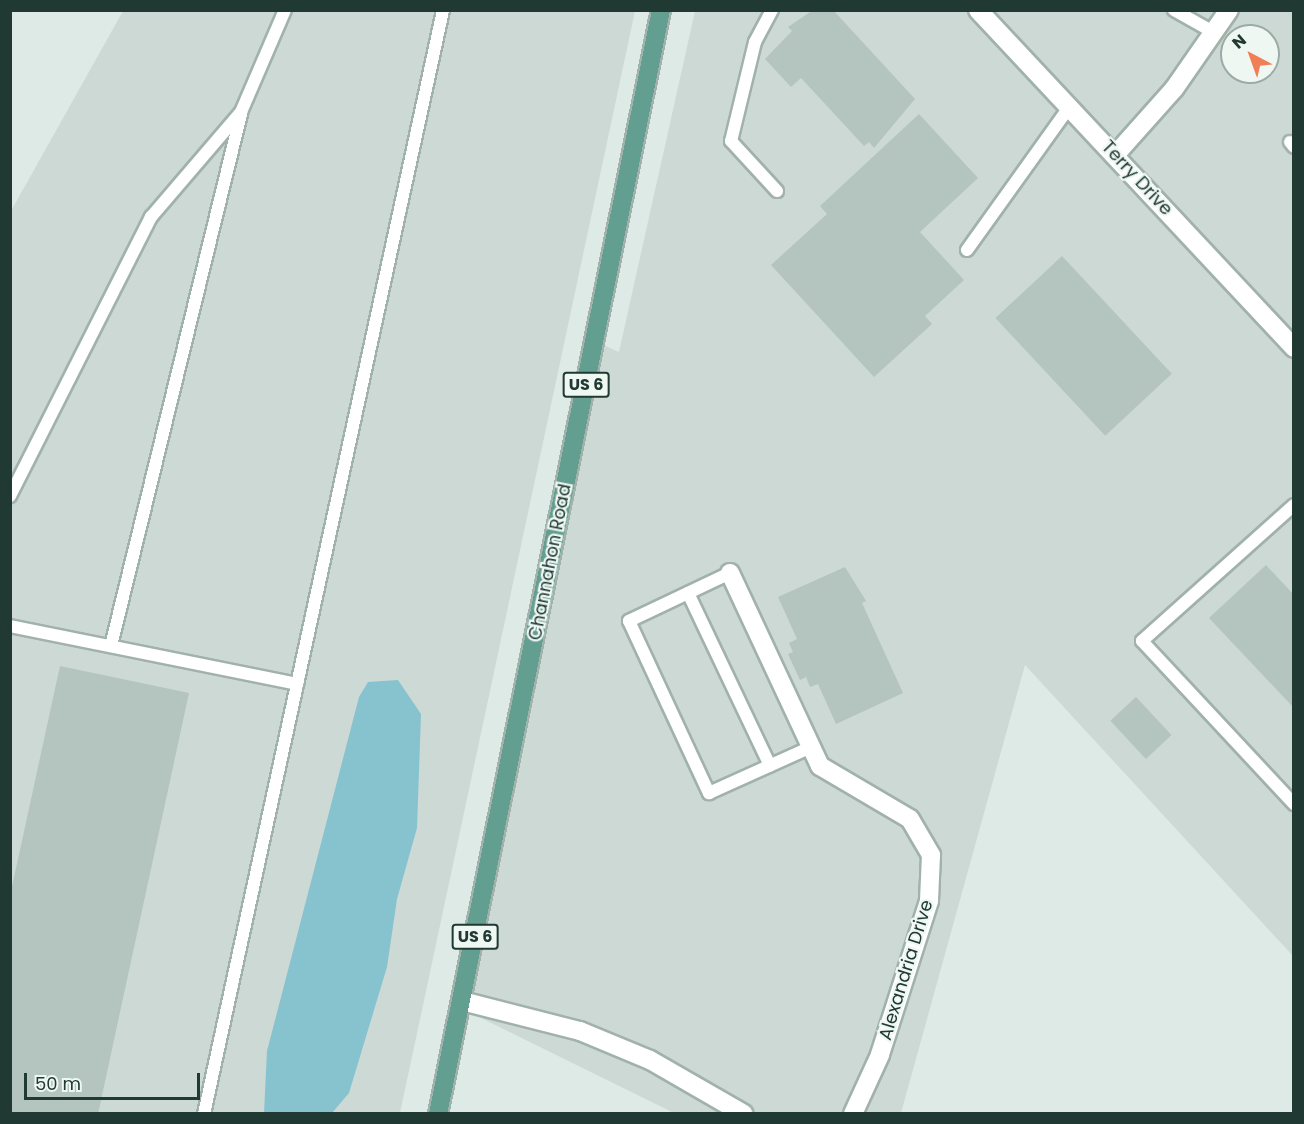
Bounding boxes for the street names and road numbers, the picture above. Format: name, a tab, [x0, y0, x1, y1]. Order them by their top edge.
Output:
street label: Terry Drive	[1097, 136, 1177, 220]
road number: US 6	[562, 372, 610, 398]
street label: Channahon Road	[524, 482, 576, 642]
street label: Alexandria Drive	[874, 897, 938, 1043]
road number: US 6	[451, 924, 499, 950]

